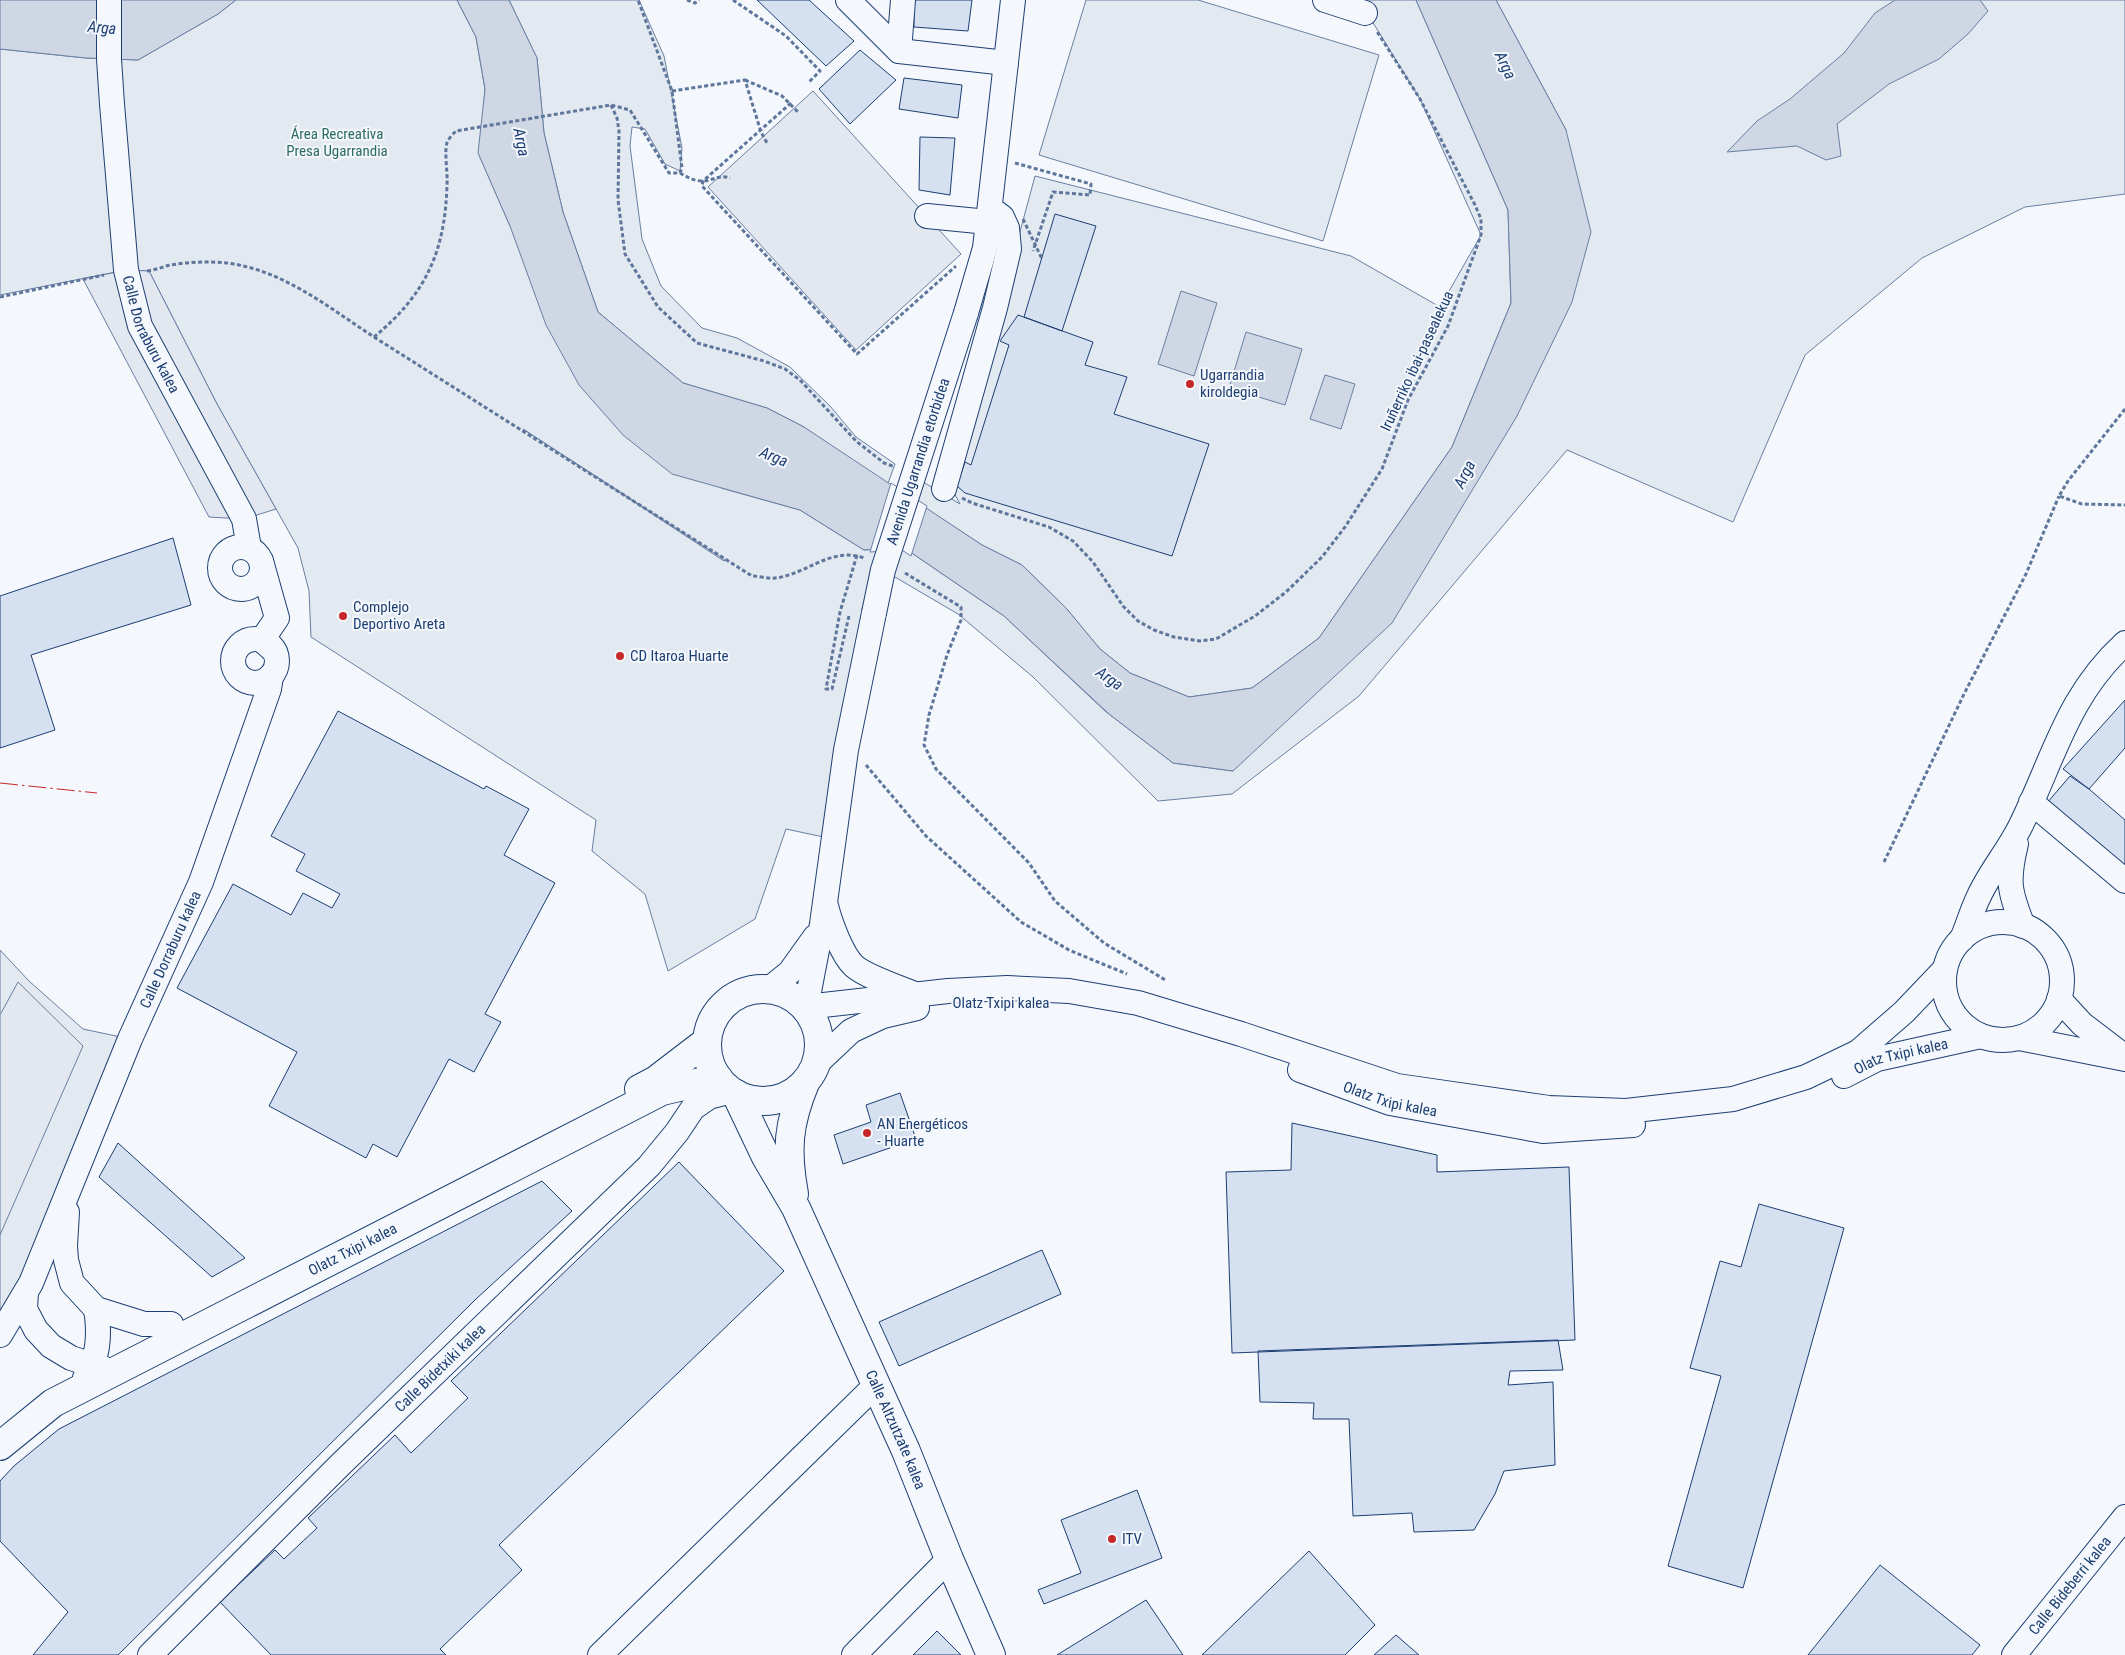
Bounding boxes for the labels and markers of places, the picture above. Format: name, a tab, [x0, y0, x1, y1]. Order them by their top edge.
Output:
place label: Ugarrandia kiroldegia	[1200, 366, 1264, 401]
marker: Ugarrandia kiroldegia	[1184, 378, 1196, 390]
place label: Complejo Deportivo Areta	[353, 598, 445, 633]
marker: Complejo Deportivo Areta	[337, 610, 349, 622]
place label: CD Itaroa Huarte	[630, 647, 729, 665]
marker: CD Itaroa Huarte	[614, 650, 626, 662]
place label: AN Energéticos - Huarte	[877, 1115, 968, 1150]
marker: AN Energéticos - Huarte	[861, 1127, 873, 1139]
place label: ITV	[1122, 1530, 1142, 1548]
marker: ITV	[1106, 1533, 1118, 1545]

